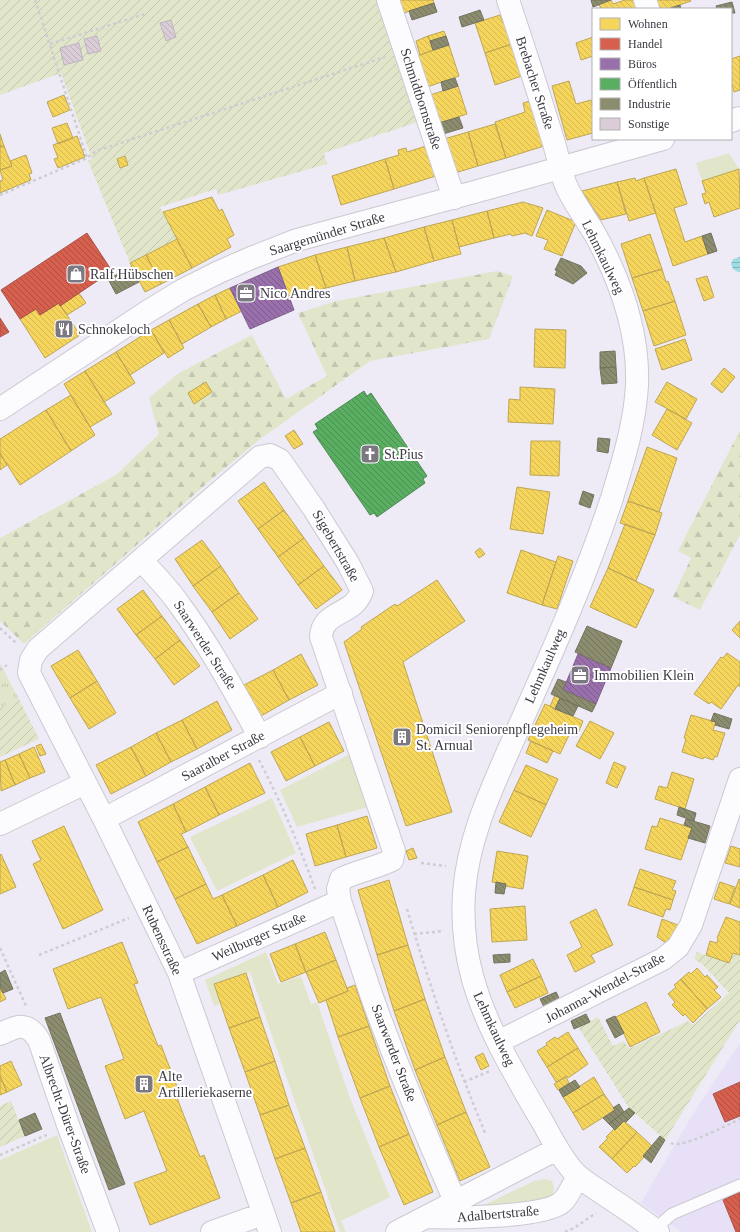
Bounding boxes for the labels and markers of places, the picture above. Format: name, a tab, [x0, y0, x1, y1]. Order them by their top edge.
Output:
shop icon: Ralf Hübschen	[65, 263, 87, 285]
place label: Ralf Hübschen	[90, 267, 174, 282]
office icon: Nico Andres	[235, 282, 257, 304]
place label: Nico Andres	[260, 286, 330, 301]
restaurant icon: Schnokeloch	[53, 318, 75, 340]
place label: Schnokeloch	[78, 322, 150, 337]
church icon: St.Pius	[359, 443, 381, 465]
place label: St.Pius	[384, 447, 423, 462]
office icon: Immobilien Klein	[569, 664, 591, 686]
place label: Immobilien Klein	[594, 668, 694, 683]
place label: Domicil Seniorenpflegeheim St. Arnual	[416, 722, 578, 753]
building icon: Domicil Seniorenpflegeheim St. Arnual	[391, 726, 413, 748]
place label: Alte Artilleriekaserne	[158, 1069, 252, 1100]
building icon: Alte Artilleriekaserne	[133, 1073, 155, 1095]

